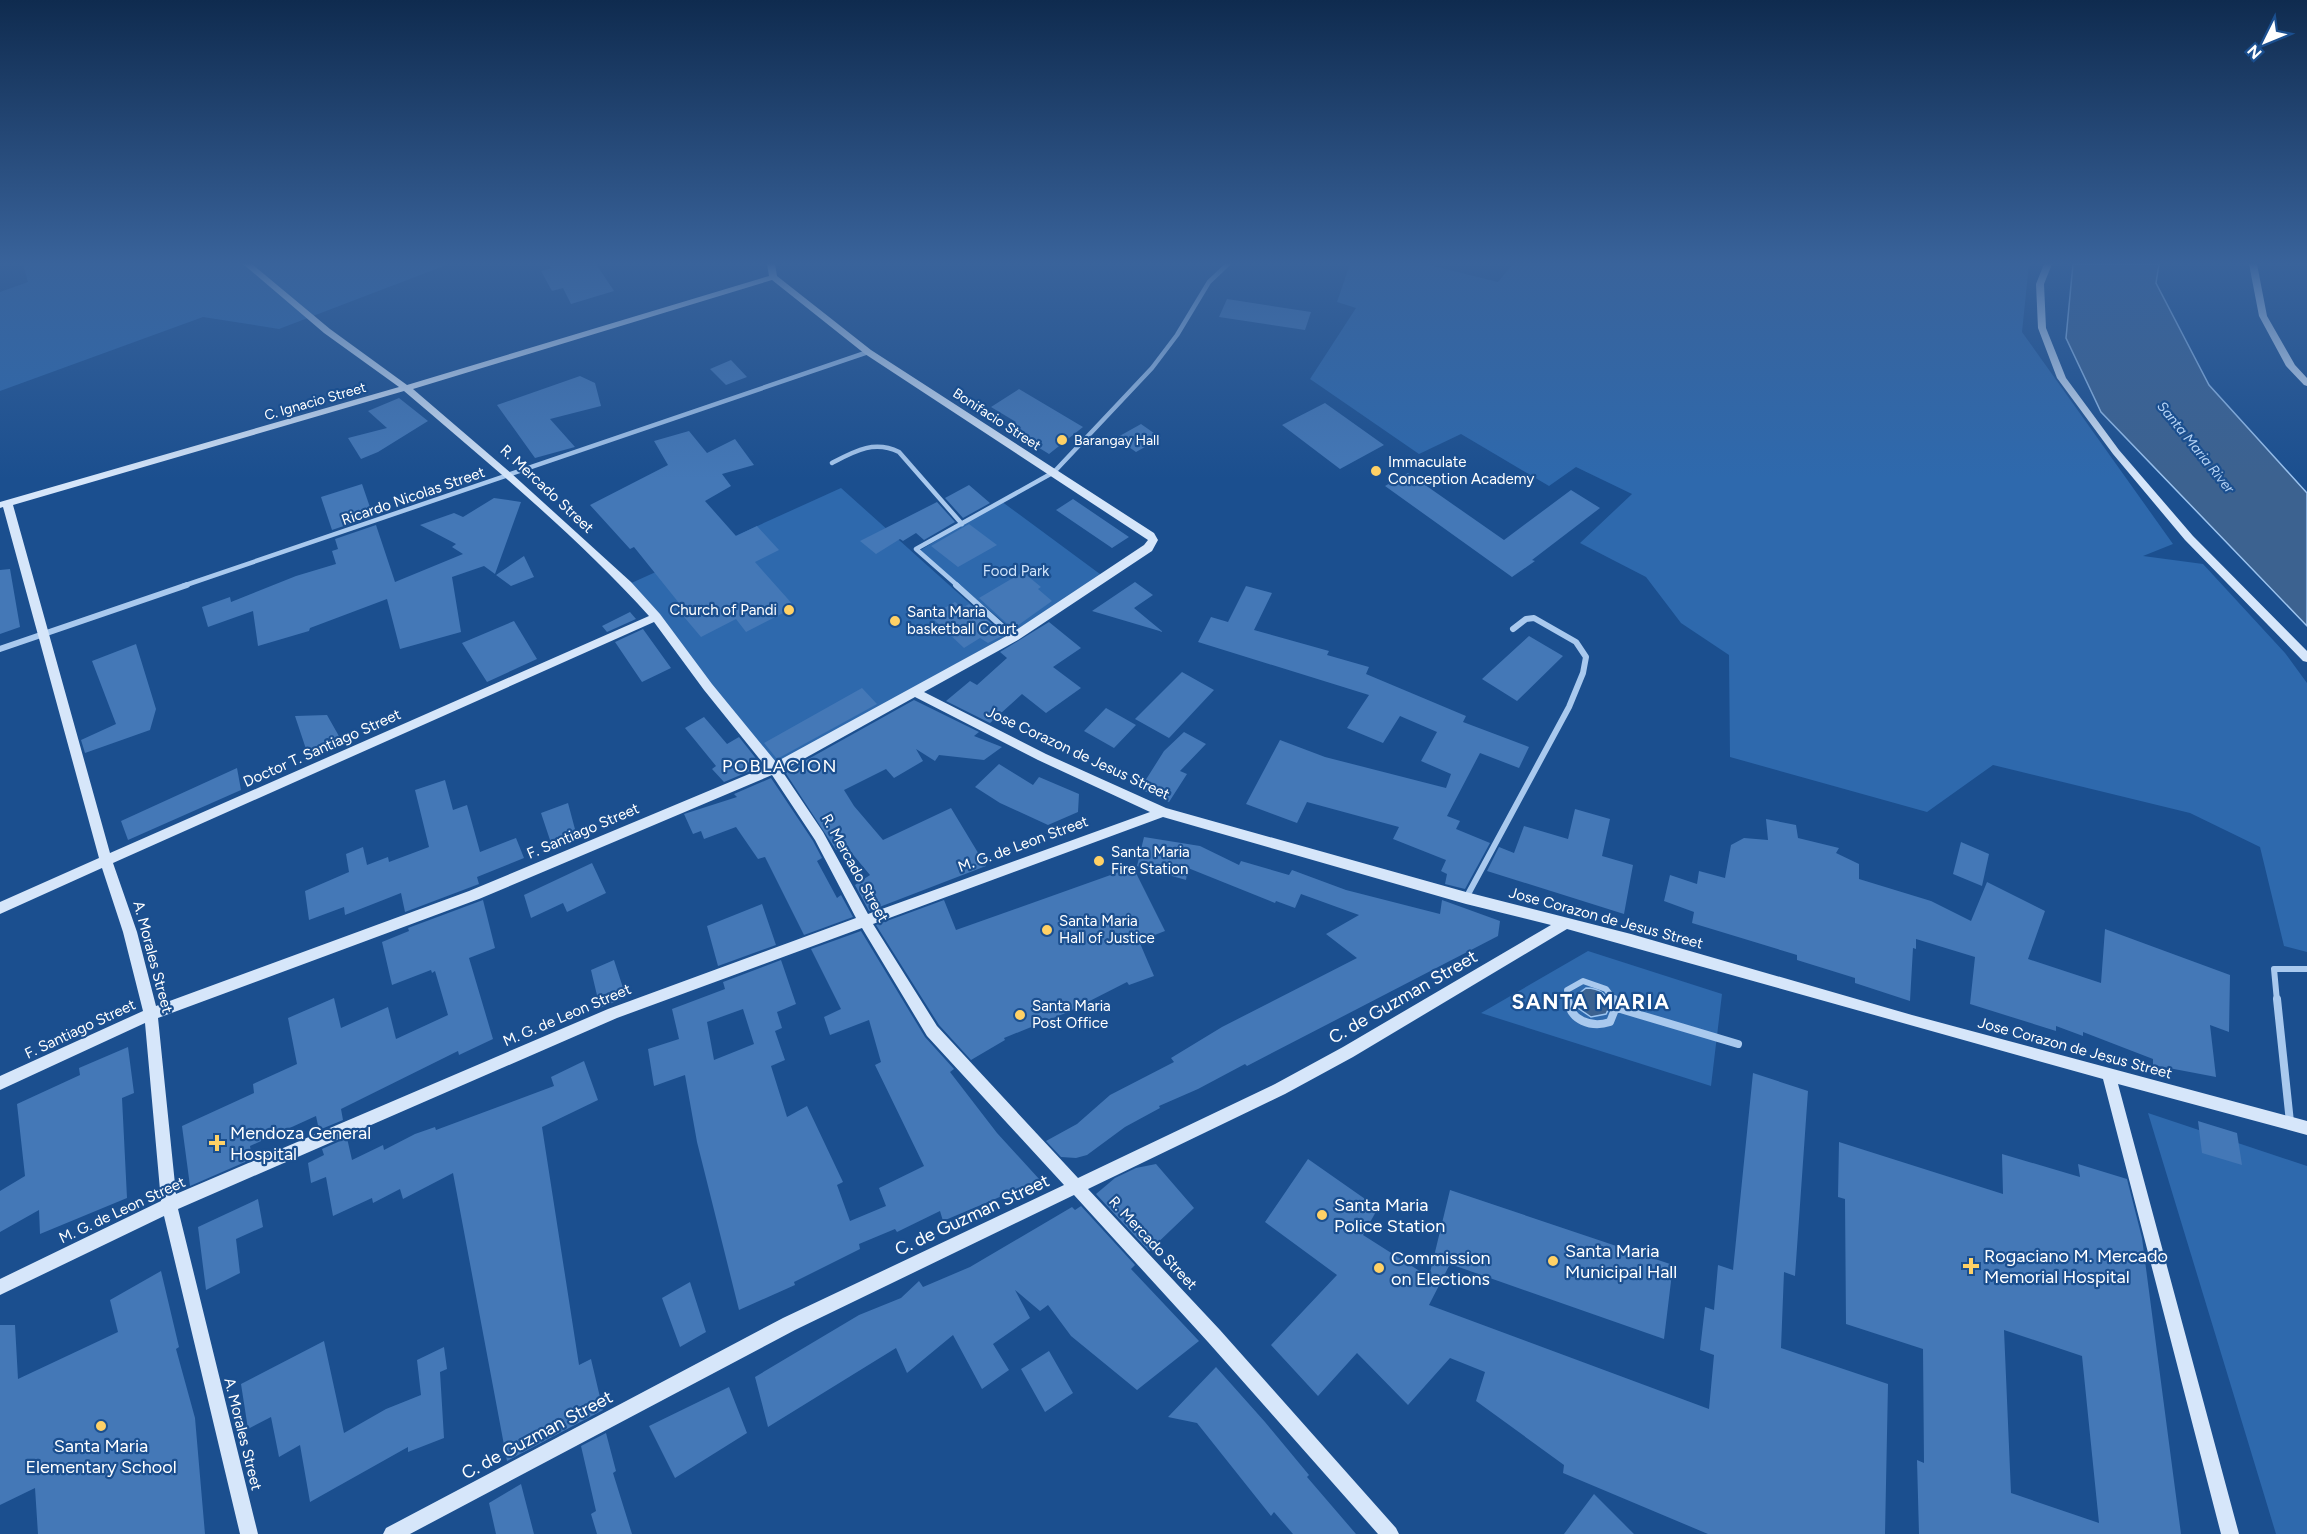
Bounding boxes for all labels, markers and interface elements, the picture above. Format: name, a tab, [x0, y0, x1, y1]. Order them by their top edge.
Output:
north arrow	[2235, 12, 2295, 72]
text: N	[2243, 41, 2266, 63]
street label: C. Ignacio Street	[262, 379, 368, 424]
street label: Bonifacio Street	[949, 385, 1044, 454]
water label: Santa Maria River	[2153, 398, 2239, 498]
place label: Barangay Hall	[1074, 432, 1159, 449]
marker: Barangay Hall	[1055, 433, 1069, 447]
street label: R. Mercado Street	[497, 441, 598, 537]
place label: Immaculate Conception Academy	[1388, 453, 1534, 488]
street label: Ricardo Nicolas Street	[339, 463, 487, 529]
marker: Immaculate Conception Academy	[1369, 464, 1383, 478]
park label: Food Park	[983, 562, 1050, 580]
place label: Church of Pandi	[669, 601, 777, 619]
marker: Church of Pandi	[782, 603, 796, 617]
place label: Santa Maria basketball Court	[907, 603, 1017, 638]
marker: Santa Maria basketball Court	[888, 614, 902, 628]
street label: Jose Corazon de Jesus Street	[983, 703, 1173, 804]
street label: Doctor T. Santiago Street	[240, 705, 404, 791]
district label: POBLACION	[722, 755, 838, 777]
street label: F. Santiago Street	[524, 799, 642, 863]
street label: R. Mercado Street	[818, 811, 892, 926]
street label: M. G. de Leon Street	[955, 812, 1091, 876]
place label: Santa Maria Fire Station	[1111, 843, 1190, 878]
marker: Santa Maria Fire Station	[1092, 854, 1106, 868]
street label: Jose Corazon de Jesus Street	[1507, 883, 1705, 953]
street label: A. Morales Street	[129, 899, 177, 1015]
place label: Santa Maria Hall of Justice	[1059, 912, 1155, 947]
marker: Santa Maria Hall of Justice	[1040, 923, 1054, 937]
street label: C. de Guzman Street	[1325, 945, 1481, 1049]
street label: M. G. de Leon Street	[500, 980, 634, 1050]
district label: SANTA MARIA	[1512, 989, 1671, 1014]
street label: F. Santiago Street	[22, 995, 139, 1063]
place label: Santa Maria Post Office	[1032, 997, 1111, 1032]
marker: Santa Maria Post Office	[1013, 1008, 1027, 1022]
street label: Jose Corazon de Jesus Street	[1976, 1013, 2174, 1083]
place label: Mendoza General Hospital	[230, 1122, 371, 1165]
marker: Mendoza General Hospital	[208, 1134, 226, 1152]
street label: C. de Guzman Street	[891, 1169, 1053, 1260]
street label: M. G. de Leon Street	[56, 1173, 188, 1247]
street label: R. Mercado Street	[1105, 1193, 1201, 1294]
place label: Santa Maria Police Station	[1334, 1194, 1445, 1237]
marker: Santa Maria Police Station	[1315, 1208, 1329, 1222]
place label: Santa Maria Municipal Hall	[1565, 1240, 1677, 1283]
place label: Rogaciano M. Mercado Memorial Hospital	[1984, 1245, 2168, 1288]
place label: Commission on Elections	[1391, 1247, 1491, 1290]
marker: Santa Maria Municipal Hall	[1546, 1254, 1560, 1268]
marker: Rogaciano M. Mercado Memorial Hospital	[1962, 1257, 1980, 1275]
marker: Commission on Elections	[1372, 1261, 1386, 1275]
street label: A. Morales Street	[220, 1376, 266, 1492]
street label: C. de Guzman Street	[458, 1386, 616, 1484]
marker: Santa Maria Elementary School	[94, 1419, 108, 1433]
place label: Santa Maria Elementary School	[25, 1435, 177, 1478]

